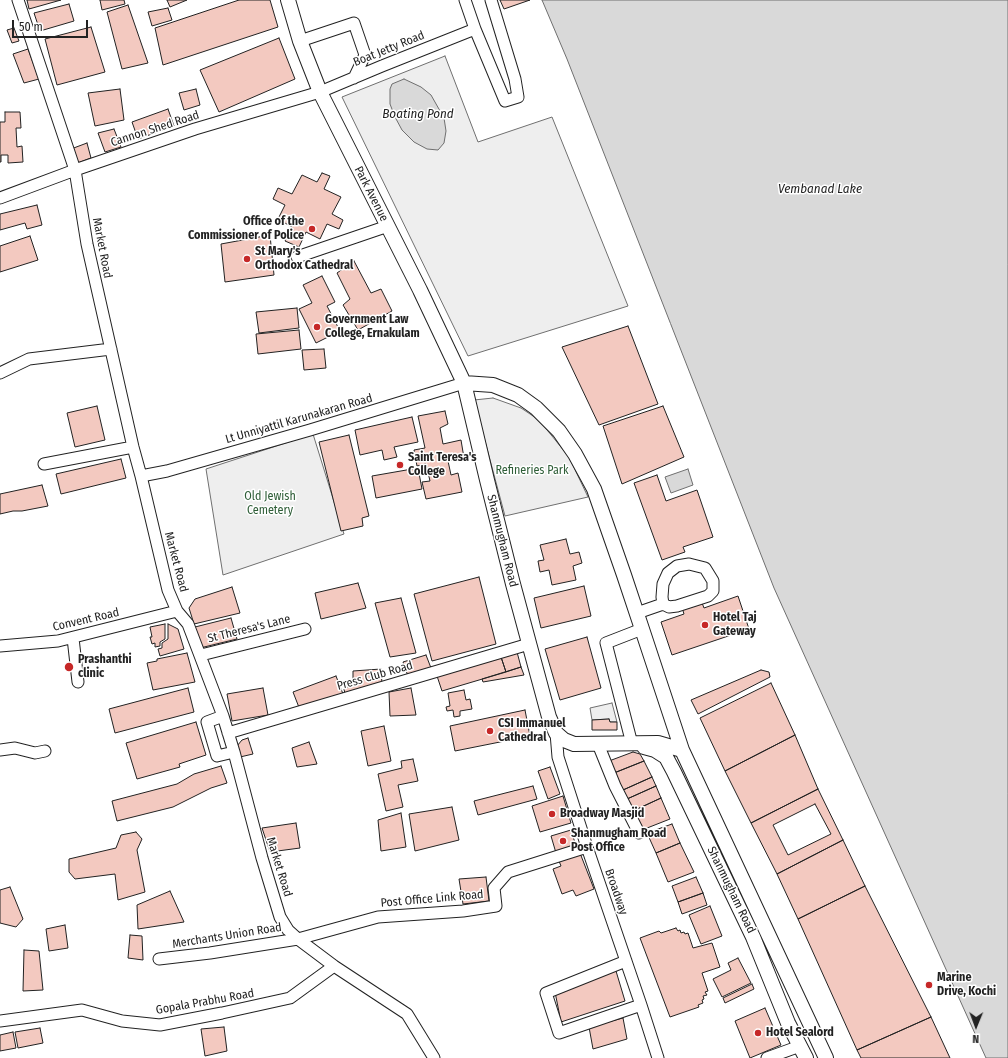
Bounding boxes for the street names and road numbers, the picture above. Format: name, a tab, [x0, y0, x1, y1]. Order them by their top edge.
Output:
street label: Boat Jetty Road	[351, 28, 427, 70]
street label: Cannon Shed Road	[109, 108, 201, 150]
street label: Park Avenue	[351, 164, 391, 224]
street label: Market Road	[89, 216, 115, 280]
street label: Lt Unniyattil Karunakaran Road	[224, 391, 374, 447]
street label: Shanmugham Road	[484, 493, 520, 589]
street label: Market Road	[161, 530, 191, 594]
street label: Convent Road	[51, 605, 121, 635]
street label: St Theresa's Lane	[206, 612, 292, 646]
street label: Press Club Road	[335, 658, 415, 694]
street label: Market Road	[263, 835, 295, 899]
street label: Shanmugham Road	[704, 844, 758, 936]
street label: Broadway	[601, 867, 631, 917]
street label: Post Office Link Road	[380, 887, 484, 911]
street label: Merchants Union Road	[171, 920, 283, 952]
street label: Gopala Prabhu Road	[155, 986, 255, 1018]

